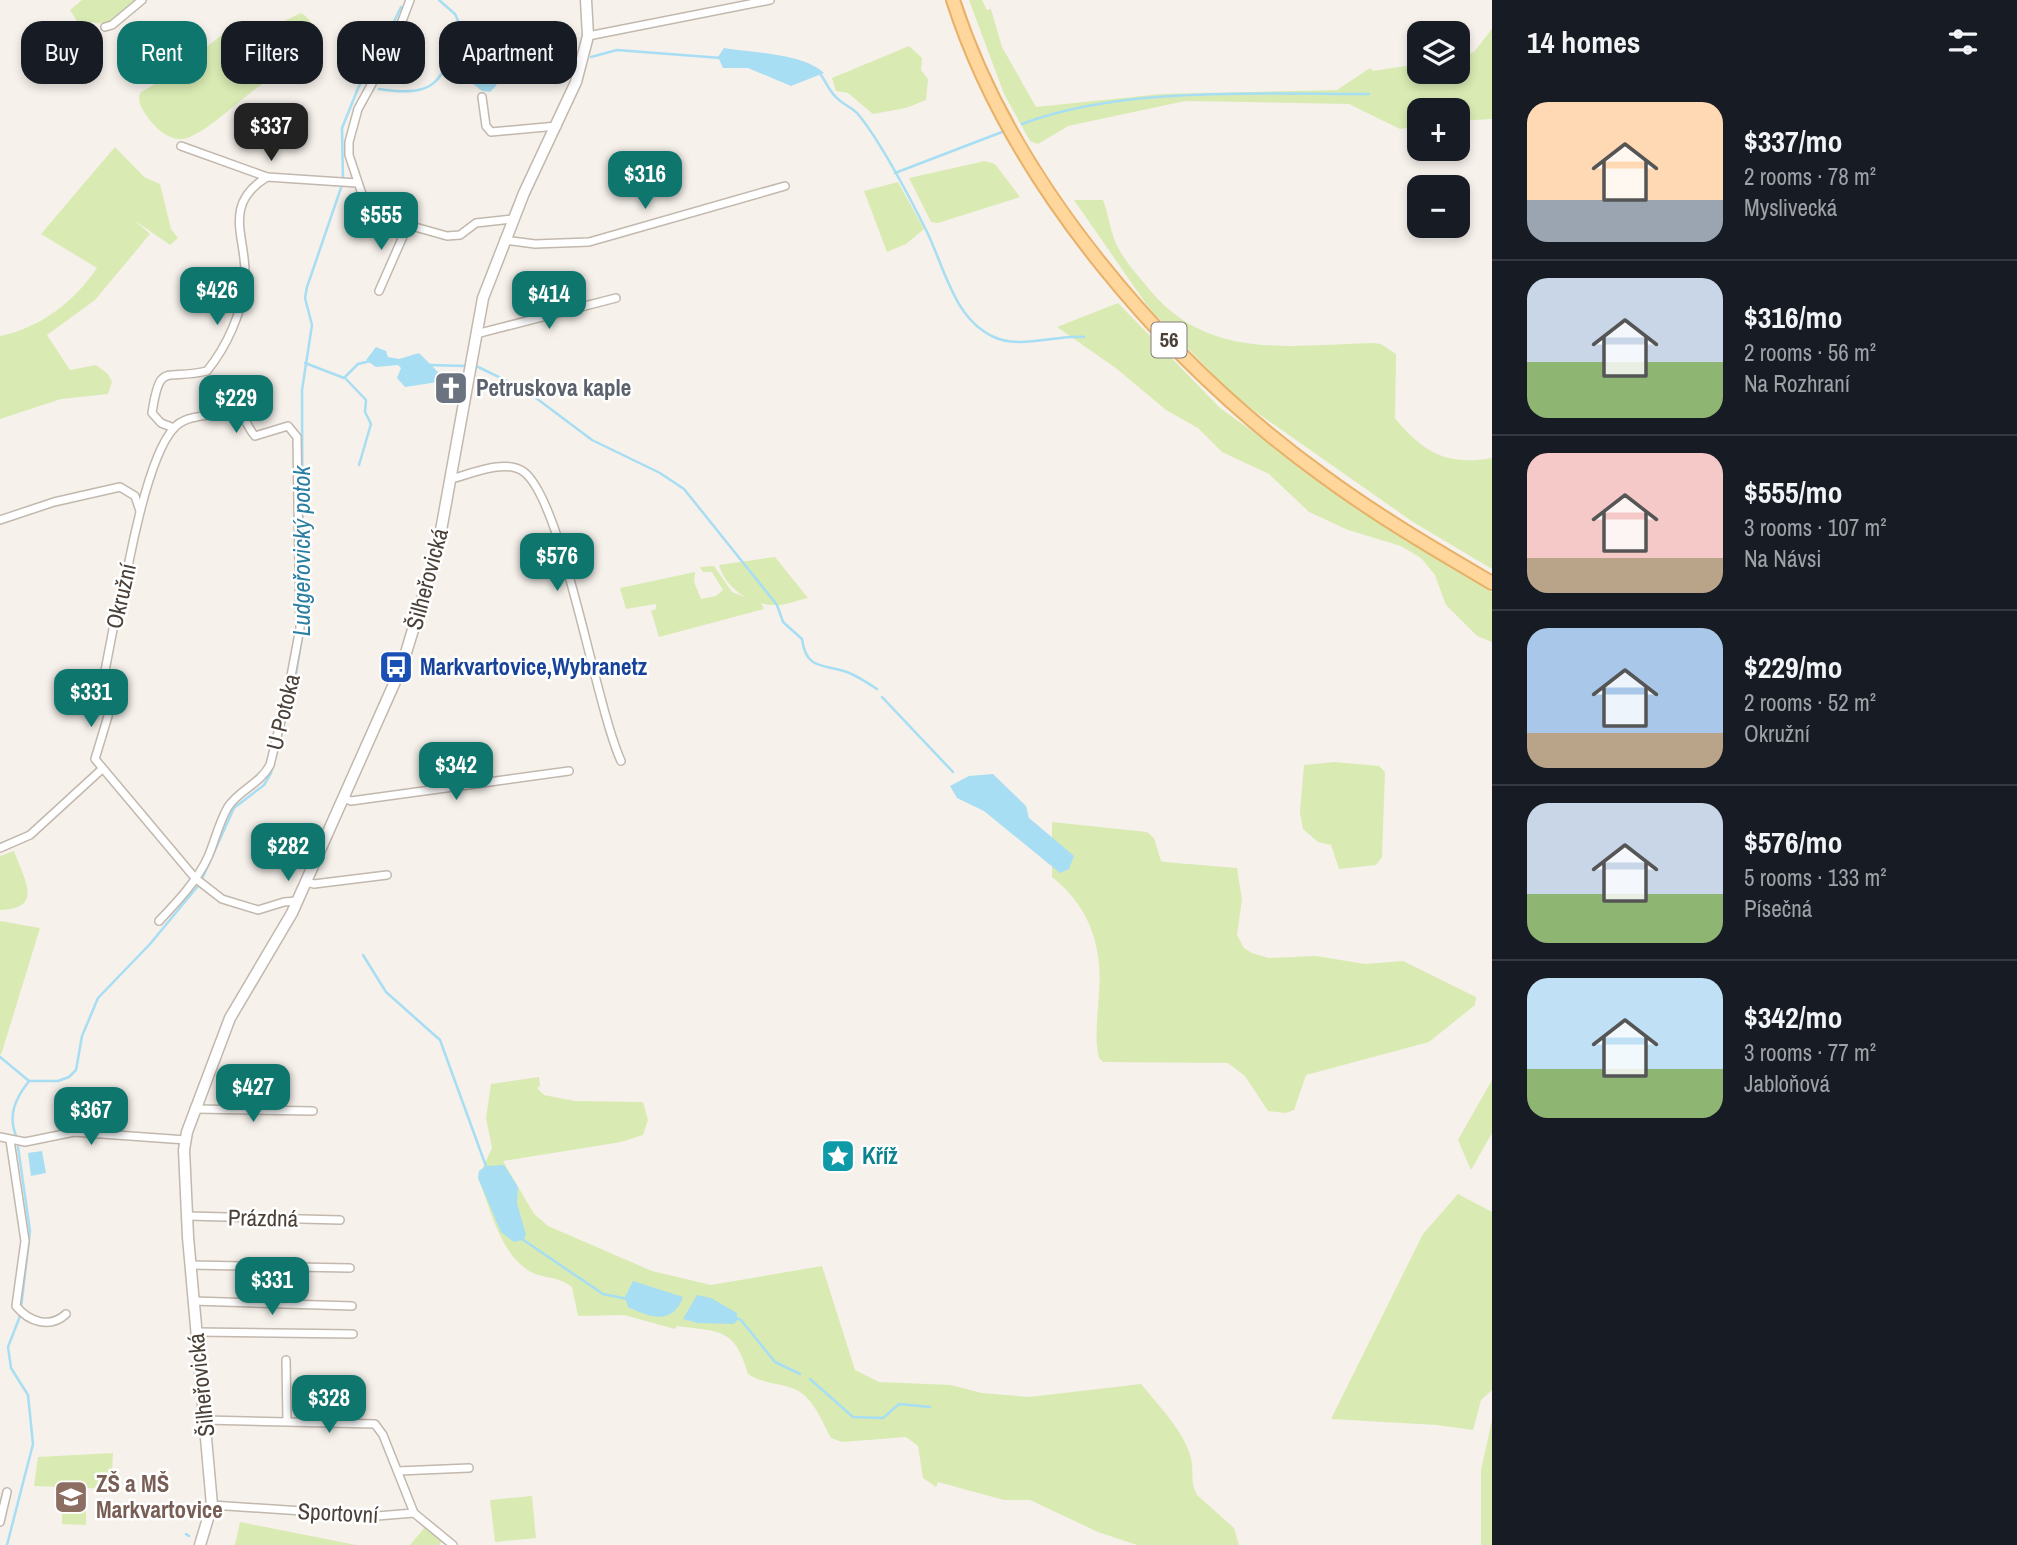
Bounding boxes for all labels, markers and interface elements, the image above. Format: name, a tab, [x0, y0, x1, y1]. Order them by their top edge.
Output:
chip: Buy	[21, 21, 103, 84]
chip: Rent	[117, 21, 207, 84]
chip: Filters	[221, 21, 323, 84]
chip: New	[337, 21, 425, 84]
chip: Apartment	[439, 21, 577, 84]
map controls	[1407, 21, 1470, 238]
button: layers	[1407, 21, 1470, 84]
text: 14 homes	[1527, 22, 1641, 62]
icon: filters	[1944, 23, 1982, 61]
button: +	[1407, 98, 1470, 161]
pin: $337	[230, 104, 312, 163]
text: $337	[250, 110, 292, 141]
text: $337/mo	[1744, 121, 1842, 161]
icon: home	[1583, 130, 1667, 214]
pin: $316	[604, 152, 686, 211]
text: $316	[624, 158, 666, 189]
text: 2 rooms · 78 m²	[1744, 161, 1876, 192]
button: −	[1407, 175, 1470, 238]
pin: $555	[340, 192, 422, 252]
text: Myslivecká	[1744, 192, 1837, 223]
text: $555	[360, 199, 402, 230]
pin: $426	[176, 268, 258, 327]
pin: $414	[508, 272, 590, 331]
text: $426	[196, 274, 238, 305]
text: $414	[528, 278, 570, 309]
text: $316/mo	[1744, 297, 1842, 337]
icon: home	[1583, 306, 1667, 390]
road number: 56	[1152, 322, 1186, 358]
text: 2 rooms · 56 m²	[1744, 337, 1876, 368]
text: Na Rozhraní	[1744, 368, 1850, 399]
church icon: Petruskova kaple	[432, 369, 470, 407]
place label: Petruskova kaple	[476, 372, 631, 403]
pin: $229	[195, 376, 277, 435]
text: $229	[215, 382, 257, 413]
water label: Ludgeřovický potok	[285, 465, 317, 636]
text: $555/mo	[1744, 472, 1842, 512]
icon: home	[1583, 481, 1667, 565]
text: 3 rooms · 107 m²	[1744, 512, 1887, 543]
street label: Šilheřovická	[398, 524, 455, 633]
pin: $576	[516, 534, 598, 593]
text: $576	[536, 540, 578, 571]
text: Na Návsi	[1744, 543, 1822, 574]
street label: Okružní	[98, 560, 143, 632]
text: $229/mo	[1744, 647, 1842, 687]
bus stop icon: Markvartovice,Wybranetz	[377, 648, 415, 686]
place label: Markvartovice,Wybranetz	[420, 651, 648, 682]
icon: home	[1583, 656, 1667, 740]
pin: $331	[50, 670, 132, 729]
street label: U Potoka	[258, 670, 307, 753]
text: $331	[70, 676, 112, 707]
text: 2 rooms · 52 m²	[1744, 687, 1876, 718]
text: Okružní	[1744, 718, 1810, 749]
pin: $342	[415, 742, 497, 802]
text: $342	[435, 749, 477, 780]
text: $576/mo	[1744, 822, 1842, 862]
pin: $282	[247, 824, 329, 883]
text: $282	[267, 830, 309, 861]
icon: home	[1583, 831, 1667, 915]
text: 5 rooms · 133 m²	[1744, 862, 1887, 893]
text: Písečná	[1744, 893, 1812, 924]
text: $342/mo	[1744, 997, 1842, 1037]
icon: home	[1583, 1006, 1667, 1090]
text: 3 rooms · 77 m²	[1744, 1037, 1876, 1068]
pin: $427	[212, 1064, 294, 1124]
text: Jabloňová	[1744, 1068, 1830, 1099]
text: $427	[232, 1071, 274, 1102]
pin: $367	[50, 1088, 132, 1147]
text: $367	[70, 1094, 112, 1125]
place icon: Kříž	[819, 1137, 857, 1175]
place label: Kříž	[862, 1140, 898, 1171]
street label: Prázdná	[228, 1201, 299, 1234]
pin: $331	[231, 1258, 313, 1317]
text: $331	[251, 1264, 293, 1295]
street label: Šilheřovická	[180, 1331, 221, 1438]
pin: $328	[288, 1376, 370, 1435]
text: $328	[308, 1382, 350, 1413]
place label: ZŠ a MŠ Markvartovice	[96, 1468, 223, 1525]
school or university icon: ZŠ a MŠ Markvartovice	[52, 1478, 90, 1516]
street label: Sportovní	[297, 1495, 380, 1530]

